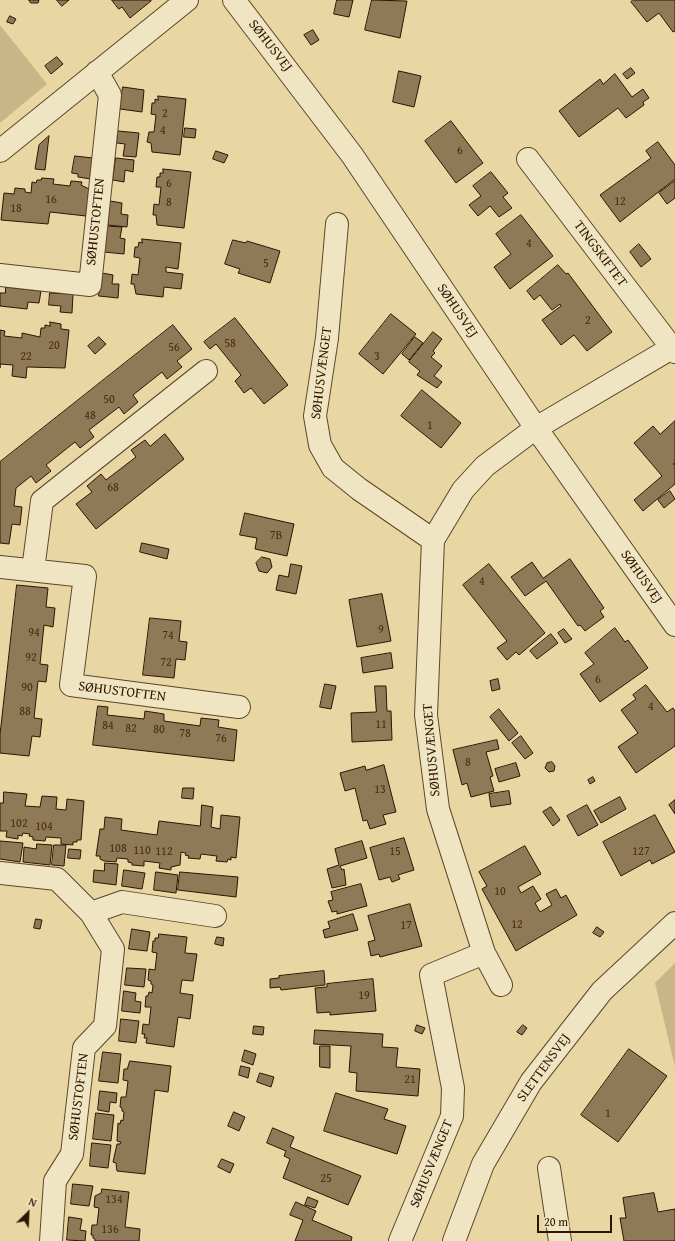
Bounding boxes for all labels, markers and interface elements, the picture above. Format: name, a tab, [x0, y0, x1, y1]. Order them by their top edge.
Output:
street label: SØHUSVEJ	[244, 17, 296, 75]
house number: 2	[162, 107, 168, 121]
house number: 4	[160, 124, 166, 138]
house number: 6	[457, 144, 463, 158]
street label: SØHUSTOFTEN	[83, 177, 109, 267]
house number: 6	[166, 177, 172, 191]
house number: 16	[45, 193, 57, 207]
house number: 12	[614, 195, 626, 209]
house number: 8	[166, 196, 172, 210]
house number: 18	[10, 202, 22, 216]
street label: TINGSKIFTET	[570, 218, 630, 290]
house number: 4	[526, 237, 532, 251]
house number: 5	[263, 257, 269, 271]
street label: SØHUSVEJ	[433, 281, 481, 341]
house number: 2	[585, 314, 591, 328]
street label: SØHUSVÆNGET	[308, 326, 336, 420]
house number: 58	[224, 337, 236, 351]
house number: 20	[48, 339, 60, 353]
house number: 56	[168, 341, 180, 355]
house number: 22	[20, 350, 32, 364]
house number: 3	[374, 350, 380, 364]
house number: 50	[103, 393, 115, 407]
house number: 48	[84, 409, 96, 423]
house number: 1	[427, 419, 433, 433]
house number: 68	[107, 481, 119, 495]
house number: 7B	[270, 529, 282, 543]
street label: SØHUSVEJ	[617, 547, 665, 607]
house number: 4	[479, 575, 485, 589]
house number: 9	[378, 623, 384, 637]
house number: 94	[28, 626, 40, 640]
house number: 74	[162, 629, 174, 643]
house number: 92	[25, 651, 37, 665]
house number: 72	[160, 656, 172, 670]
house number: 6	[595, 673, 601, 687]
street label: SØHUSTOFTEN	[77, 678, 167, 706]
house number: 90	[21, 681, 33, 695]
house number: 4	[648, 700, 654, 714]
street label: SØHUSVÆNGET	[420, 703, 444, 797]
house number: 88	[19, 705, 31, 719]
house number: 11	[375, 718, 387, 732]
house number: 84	[102, 719, 114, 733]
house number: 82	[125, 722, 137, 736]
house number: 80	[153, 723, 165, 737]
house number: 78	[179, 727, 191, 741]
house number: 76	[215, 732, 227, 746]
house number: 8	[465, 756, 471, 770]
house number: 13	[374, 783, 386, 797]
house number: 102	[10, 817, 28, 831]
house number: 104	[35, 820, 53, 834]
house number: 108	[109, 842, 127, 856]
house number: 110	[133, 844, 151, 858]
house number: 112	[155, 845, 173, 859]
house number: 15	[389, 845, 401, 859]
house number: 127	[632, 845, 650, 859]
house number: 10	[494, 885, 506, 899]
house number: 12	[511, 918, 523, 932]
house number: 17	[400, 919, 412, 933]
house number: 19	[358, 989, 370, 1003]
street label: SLETTENSVEJ	[514, 1031, 574, 1105]
street label: SØHUSTOFTEN	[65, 1052, 93, 1142]
house number: 21	[404, 1073, 416, 1087]
house number: 1	[605, 1107, 611, 1121]
street label: SØHUSVÆNGET	[407, 1118, 457, 1210]
house number: 25	[320, 1172, 332, 1186]
north arrow	[8, 1193, 48, 1233]
text: N	[26, 1193, 39, 1211]
house number: 134	[105, 1193, 123, 1207]
scale bar	[539, 1207, 614, 1233]
text: 20 m	[544, 1213, 568, 1230]
house number: 136	[101, 1223, 119, 1237]

